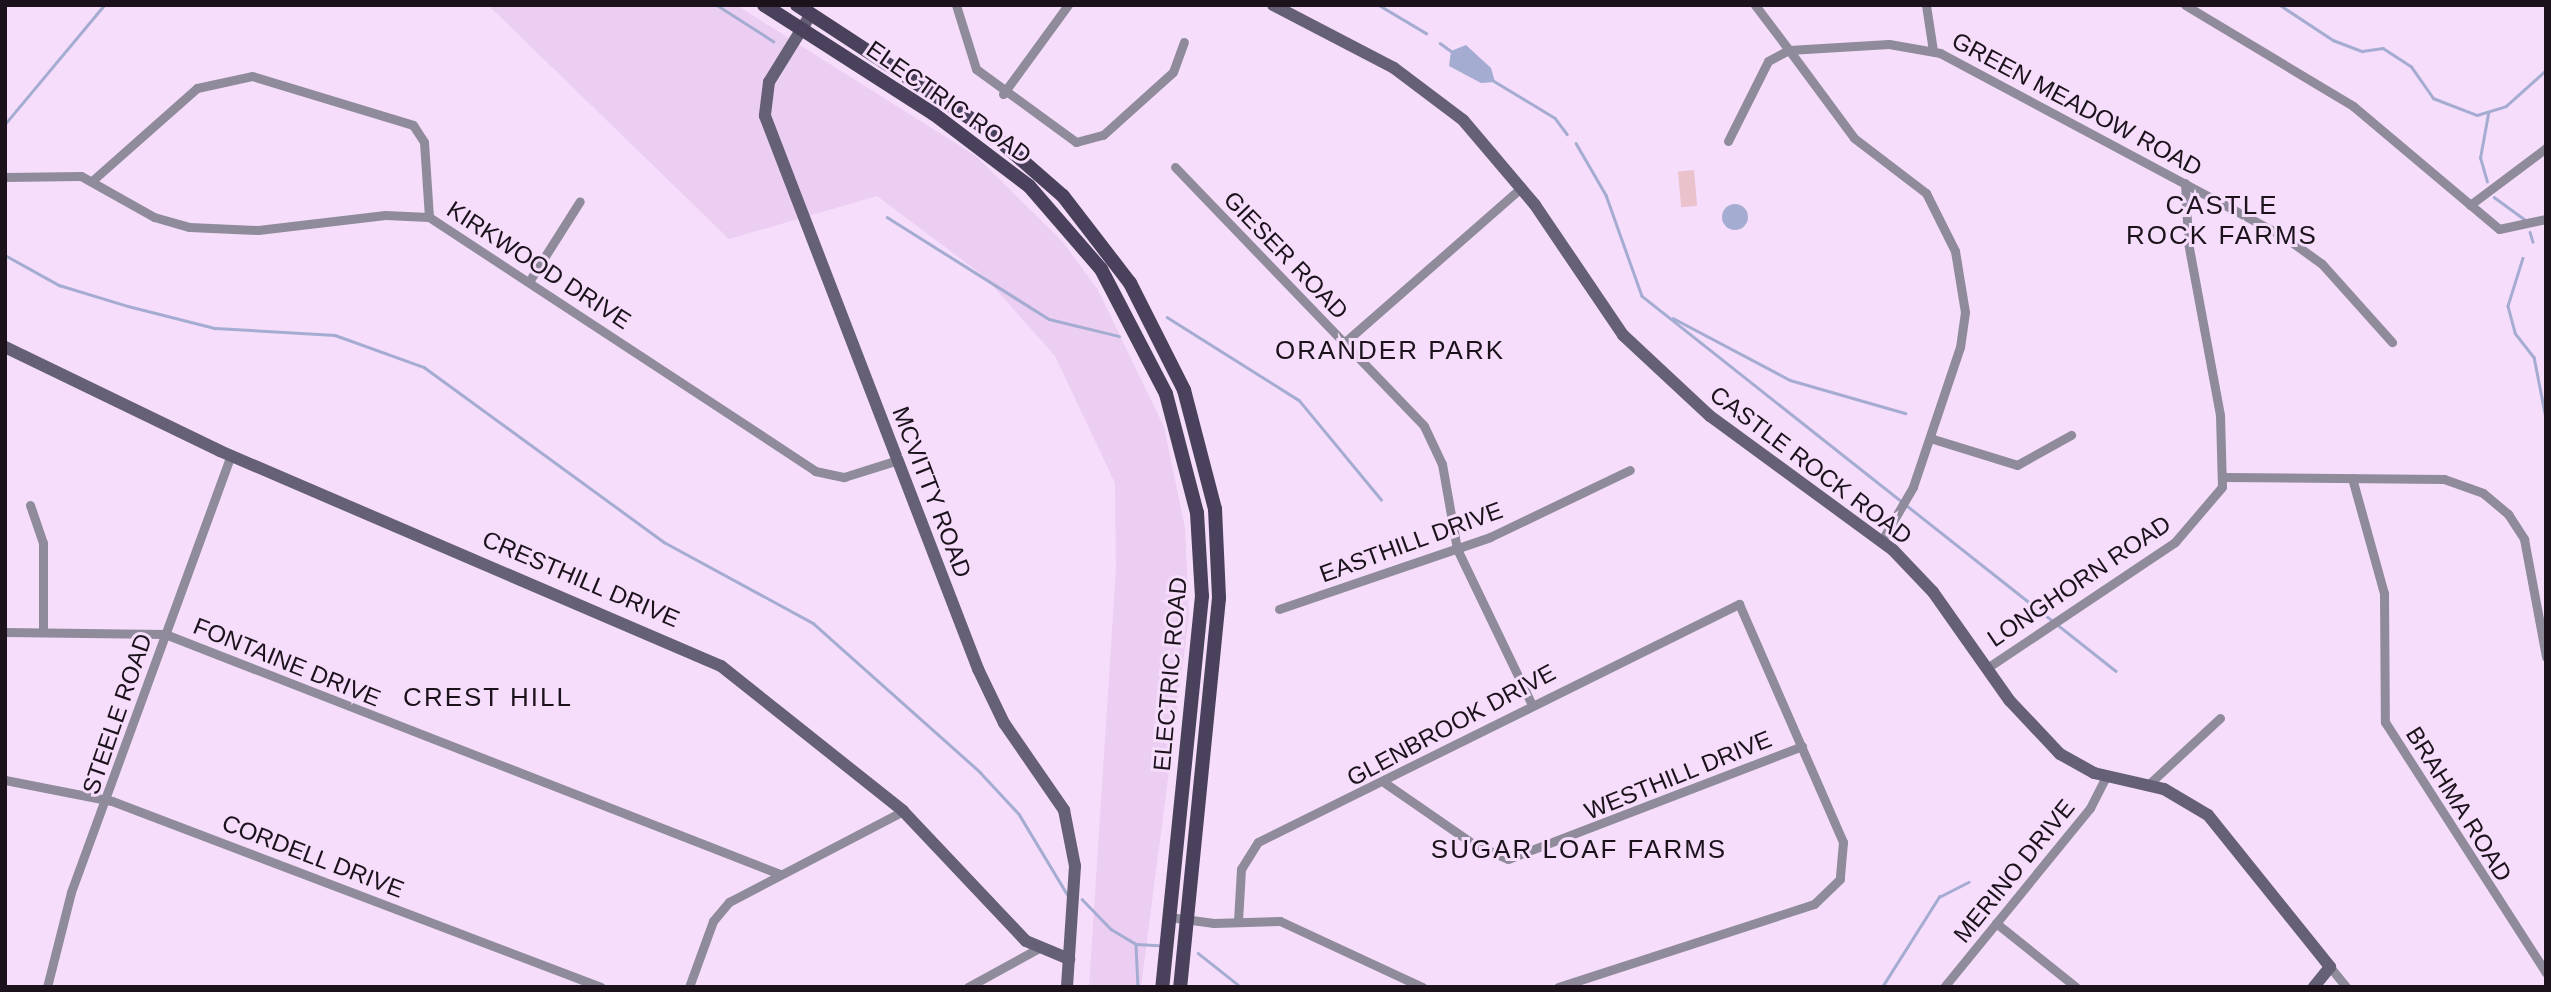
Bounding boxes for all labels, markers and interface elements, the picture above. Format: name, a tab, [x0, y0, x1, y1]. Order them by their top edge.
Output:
street label: GREEN MEADOW ROAD	[1947, 26, 2207, 182]
street label: ELECTRIC ROAD	[861, 34, 1037, 170]
street label: GIESER ROAD	[1218, 185, 1354, 325]
district label: CASTLE ROCK FARMS	[2127, 190, 2317, 252]
street label: KIRKWOOD DRIVE	[442, 195, 636, 335]
district label: ORANDER PARK	[1276, 335, 1504, 367]
street label: CASTLE ROCK ROAD	[1704, 380, 1918, 550]
street label: MCVITTY ROAD	[886, 402, 978, 582]
street label: EASTHILL DRIVE	[1315, 495, 1507, 589]
street label: LONGHORN ROAD	[1982, 509, 2176, 653]
street label: CRESTHILL DRIVE	[478, 524, 684, 634]
street label: ELECTRIC ROAD	[1147, 576, 1193, 772]
street label: FONTAINE DRIVE	[189, 611, 385, 713]
street label: STEELE ROAD	[76, 630, 158, 798]
street label: GLENBROOK DRIVE	[1342, 658, 1560, 792]
district label: CREST HILL	[404, 682, 572, 714]
street label: BRAHMA ROAD	[2399, 721, 2519, 887]
street label: WESTHILL DRIVE	[1580, 724, 1776, 826]
street label: MERINO DRIVE	[1947, 794, 2081, 948]
street label: CORDELL DRIVE	[218, 808, 408, 904]
district label: SUGAR LOAF FARMS	[1433, 834, 1725, 866]

